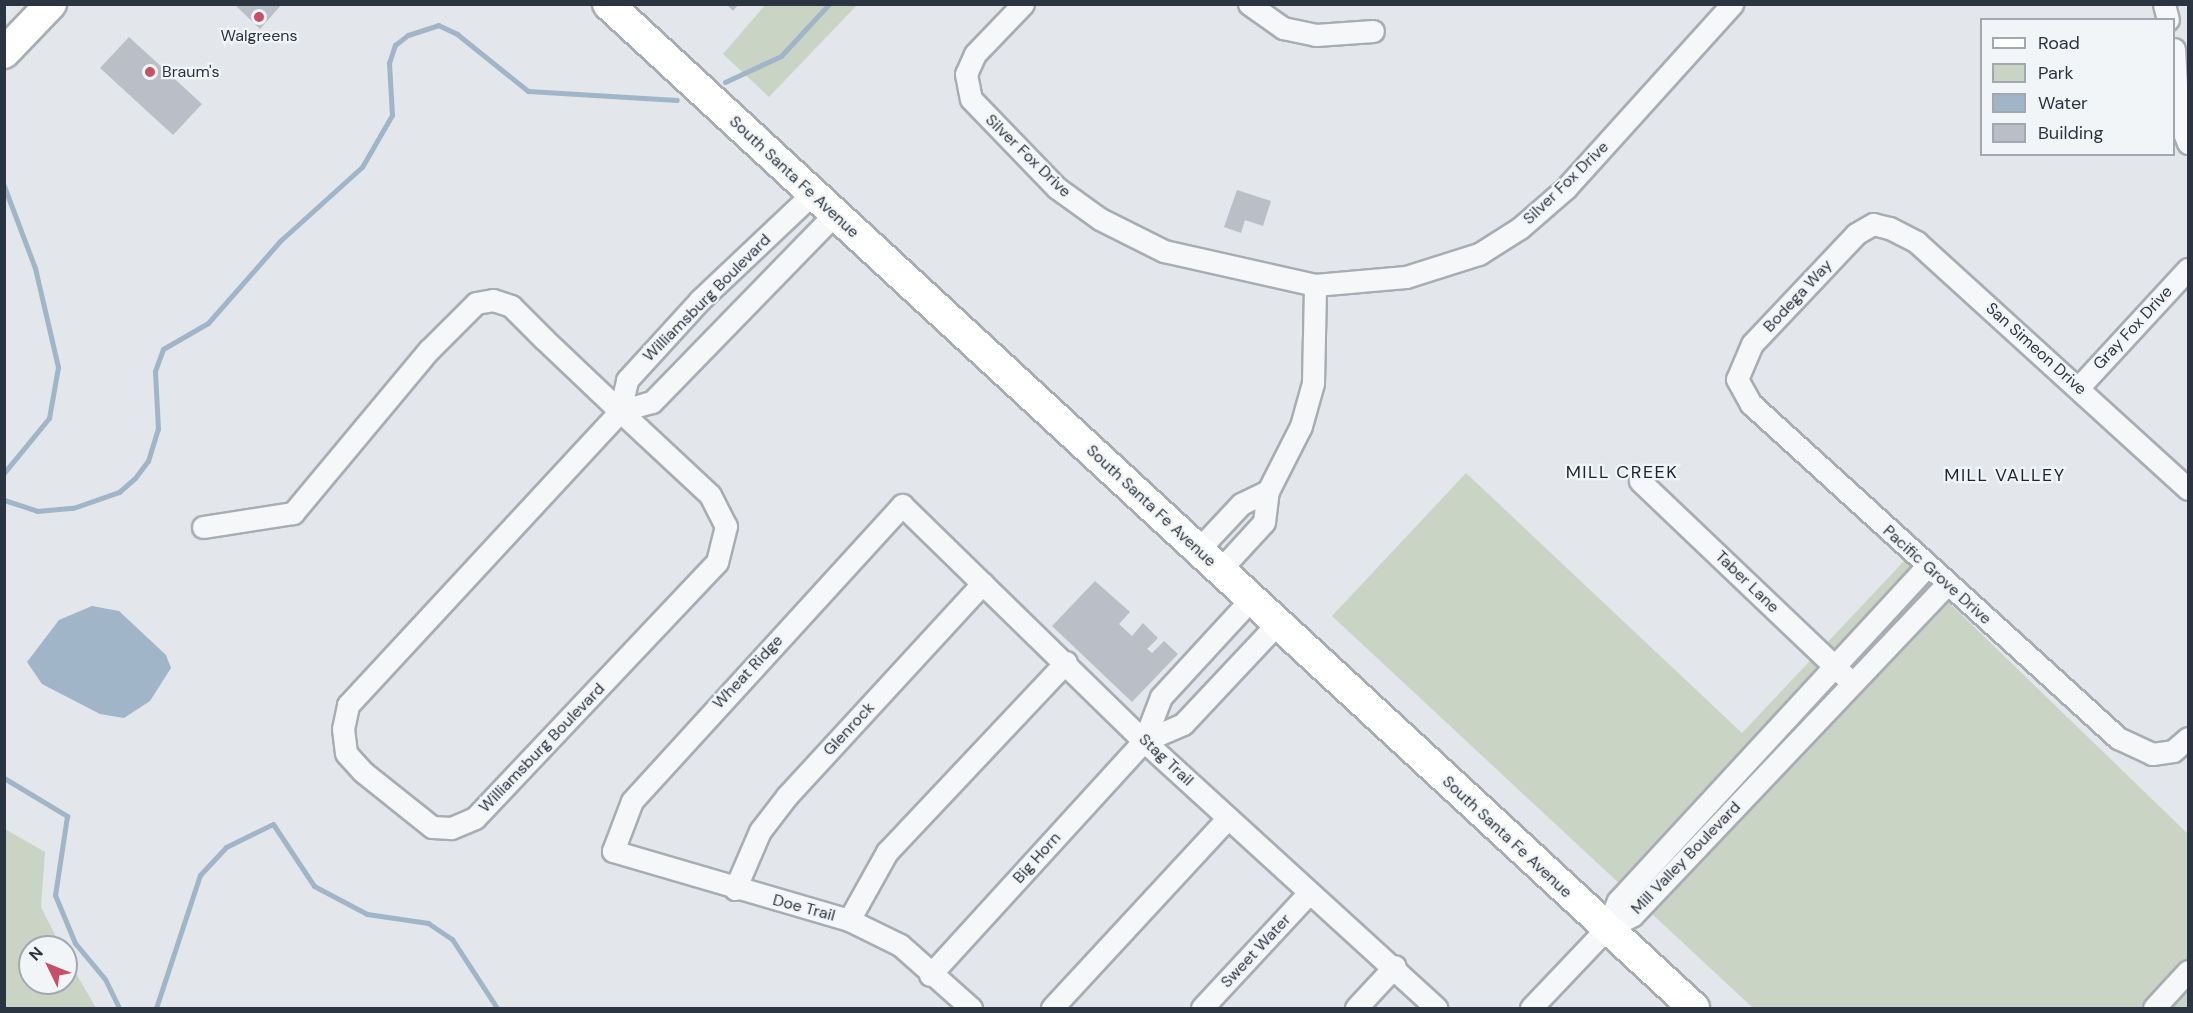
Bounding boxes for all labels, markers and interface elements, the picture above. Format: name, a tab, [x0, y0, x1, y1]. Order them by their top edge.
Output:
marker: Walgreens	[252, 10, 266, 24]
legend	[1980, 18, 2175, 156]
place label: Walgreens	[221, 26, 297, 46]
text: Road	[2038, 31, 2080, 55]
text: Park	[2038, 61, 2074, 85]
place label: Braum's	[162, 62, 219, 82]
marker: Braum's	[143, 65, 157, 79]
text: Water	[2038, 91, 2088, 115]
street label: Silver Fox Drive	[981, 110, 1075, 202]
street label: South Santa Fe Avenue	[725, 112, 863, 242]
text: Building	[2038, 121, 2103, 145]
street label: Silver Fox Drive	[1519, 137, 1613, 229]
street label: Williamsburg Boulevard	[639, 230, 775, 366]
street label: Bodega Way	[1760, 256, 1836, 336]
street label: Gray Fox Drive	[2089, 282, 2177, 374]
street label: San Simeon Drive	[1982, 299, 2090, 399]
street label: South Santa Fe Avenue	[1082, 441, 1220, 571]
district label: MILL CREEK	[1566, 461, 1678, 483]
district label: MILL VALLEY	[1944, 464, 2066, 486]
street label: Pacific Grove Drive	[1879, 521, 1995, 629]
street label: Taber Lane	[1711, 547, 1783, 617]
street label: Wheat Ridge	[709, 631, 787, 713]
street label: Williamsburg Boulevard	[475, 679, 609, 817]
street label: Glenrock	[819, 698, 879, 760]
street label: Stag Trail	[1135, 730, 1197, 790]
street label: South Santa Fe Avenue	[1438, 772, 1576, 902]
street label: Mill Valley Boulevard	[1627, 798, 1745, 918]
street label: Big Horn	[1009, 828, 1065, 888]
street label: Doe Trail	[771, 890, 837, 926]
street label: Sweet Water	[1217, 910, 1295, 992]
north arrow	[18, 935, 78, 995]
text: N	[24, 942, 48, 965]

